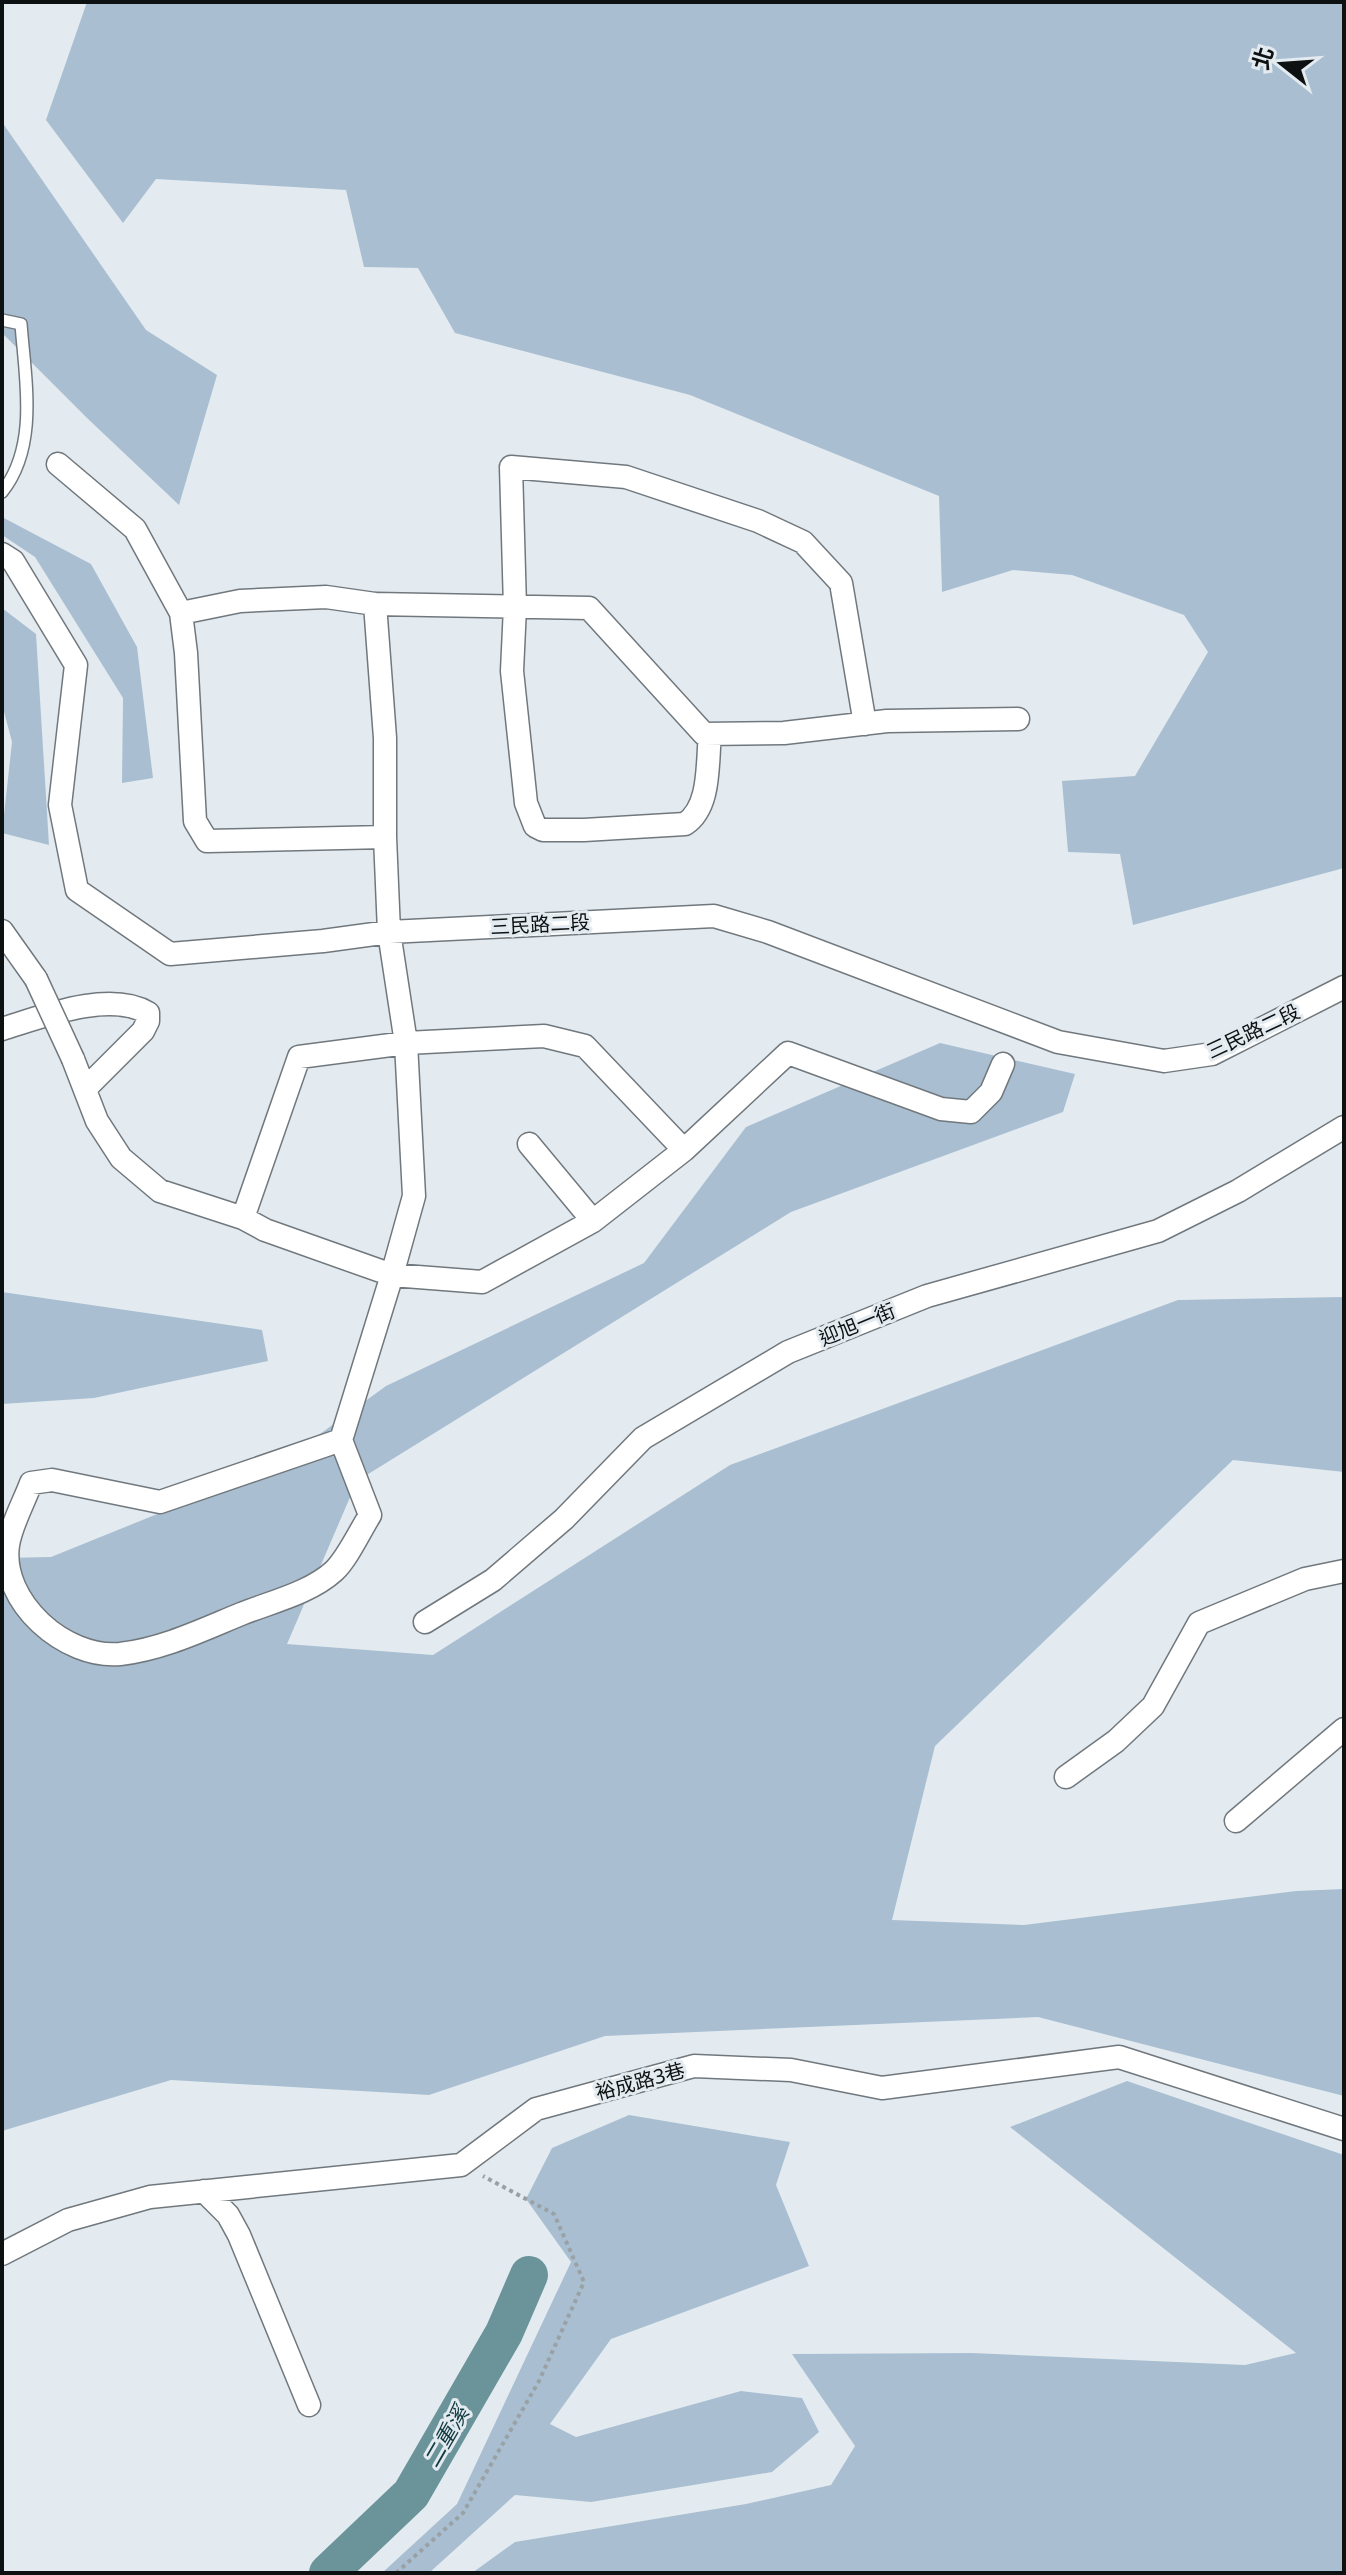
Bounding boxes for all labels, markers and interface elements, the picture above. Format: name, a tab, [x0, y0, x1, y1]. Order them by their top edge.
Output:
north arrow	[1242, 24, 1322, 104]
text: 北	[1244, 43, 1279, 73]
street label: 三民路二段	[489, 908, 591, 940]
street label: 三民路二段	[1202, 998, 1304, 1064]
street label: 迎旭一街	[815, 1296, 899, 1352]
street label: 裕成路3巷	[592, 2056, 688, 2106]
water label: 二重溪	[416, 2397, 476, 2472]

